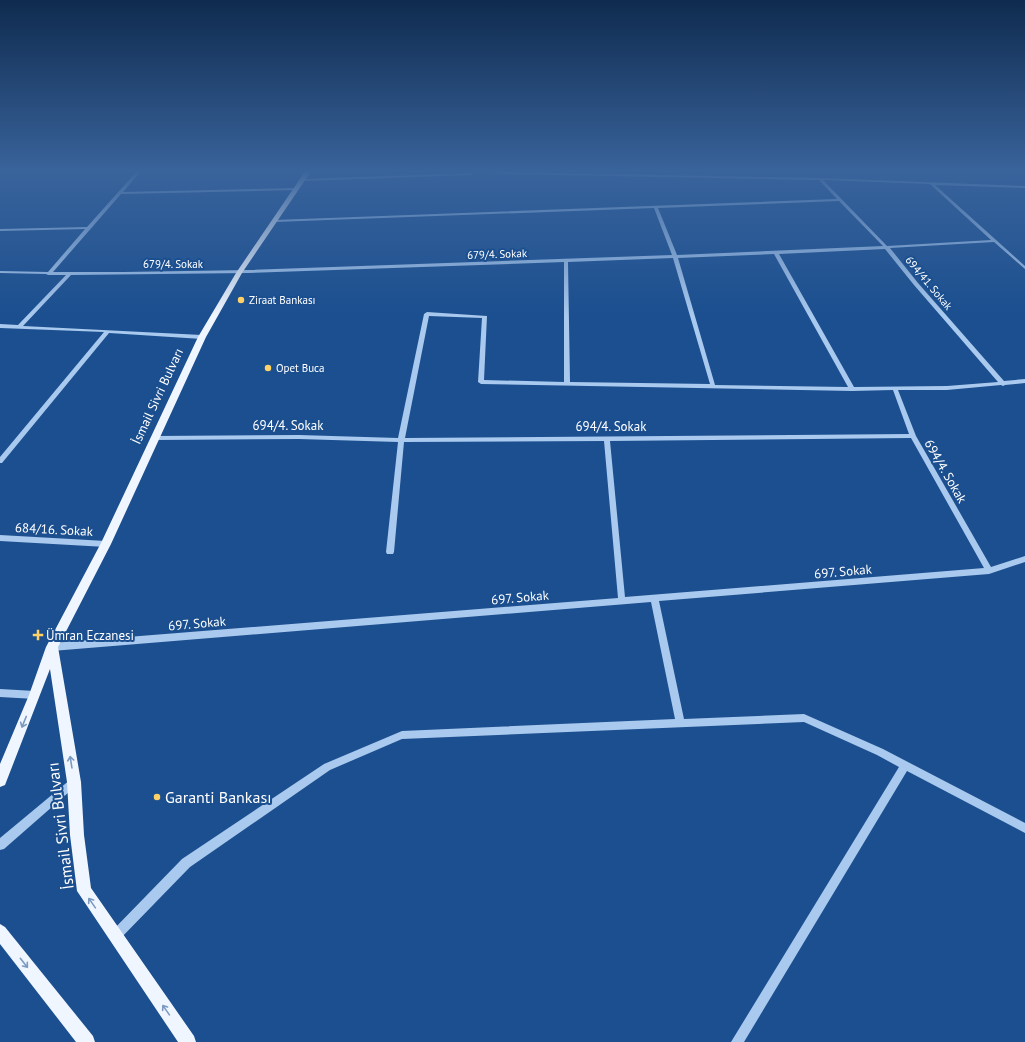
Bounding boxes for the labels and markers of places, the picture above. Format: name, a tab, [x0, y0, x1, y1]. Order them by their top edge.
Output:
place label: Ziraat Bankası	[249, 293, 315, 307]
marker: Ziraat Bankası	[236, 295, 246, 305]
place label: Opet Buca	[276, 361, 325, 375]
marker: Opet Buca	[263, 363, 273, 373]
place label: Ümran Eczanesi	[46, 627, 134, 644]
marker: Ümran Eczanesi	[33, 630, 43, 640]
place label: Garanti Bankası	[165, 787, 272, 807]
marker: Garanti Bankası	[152, 792, 162, 802]

